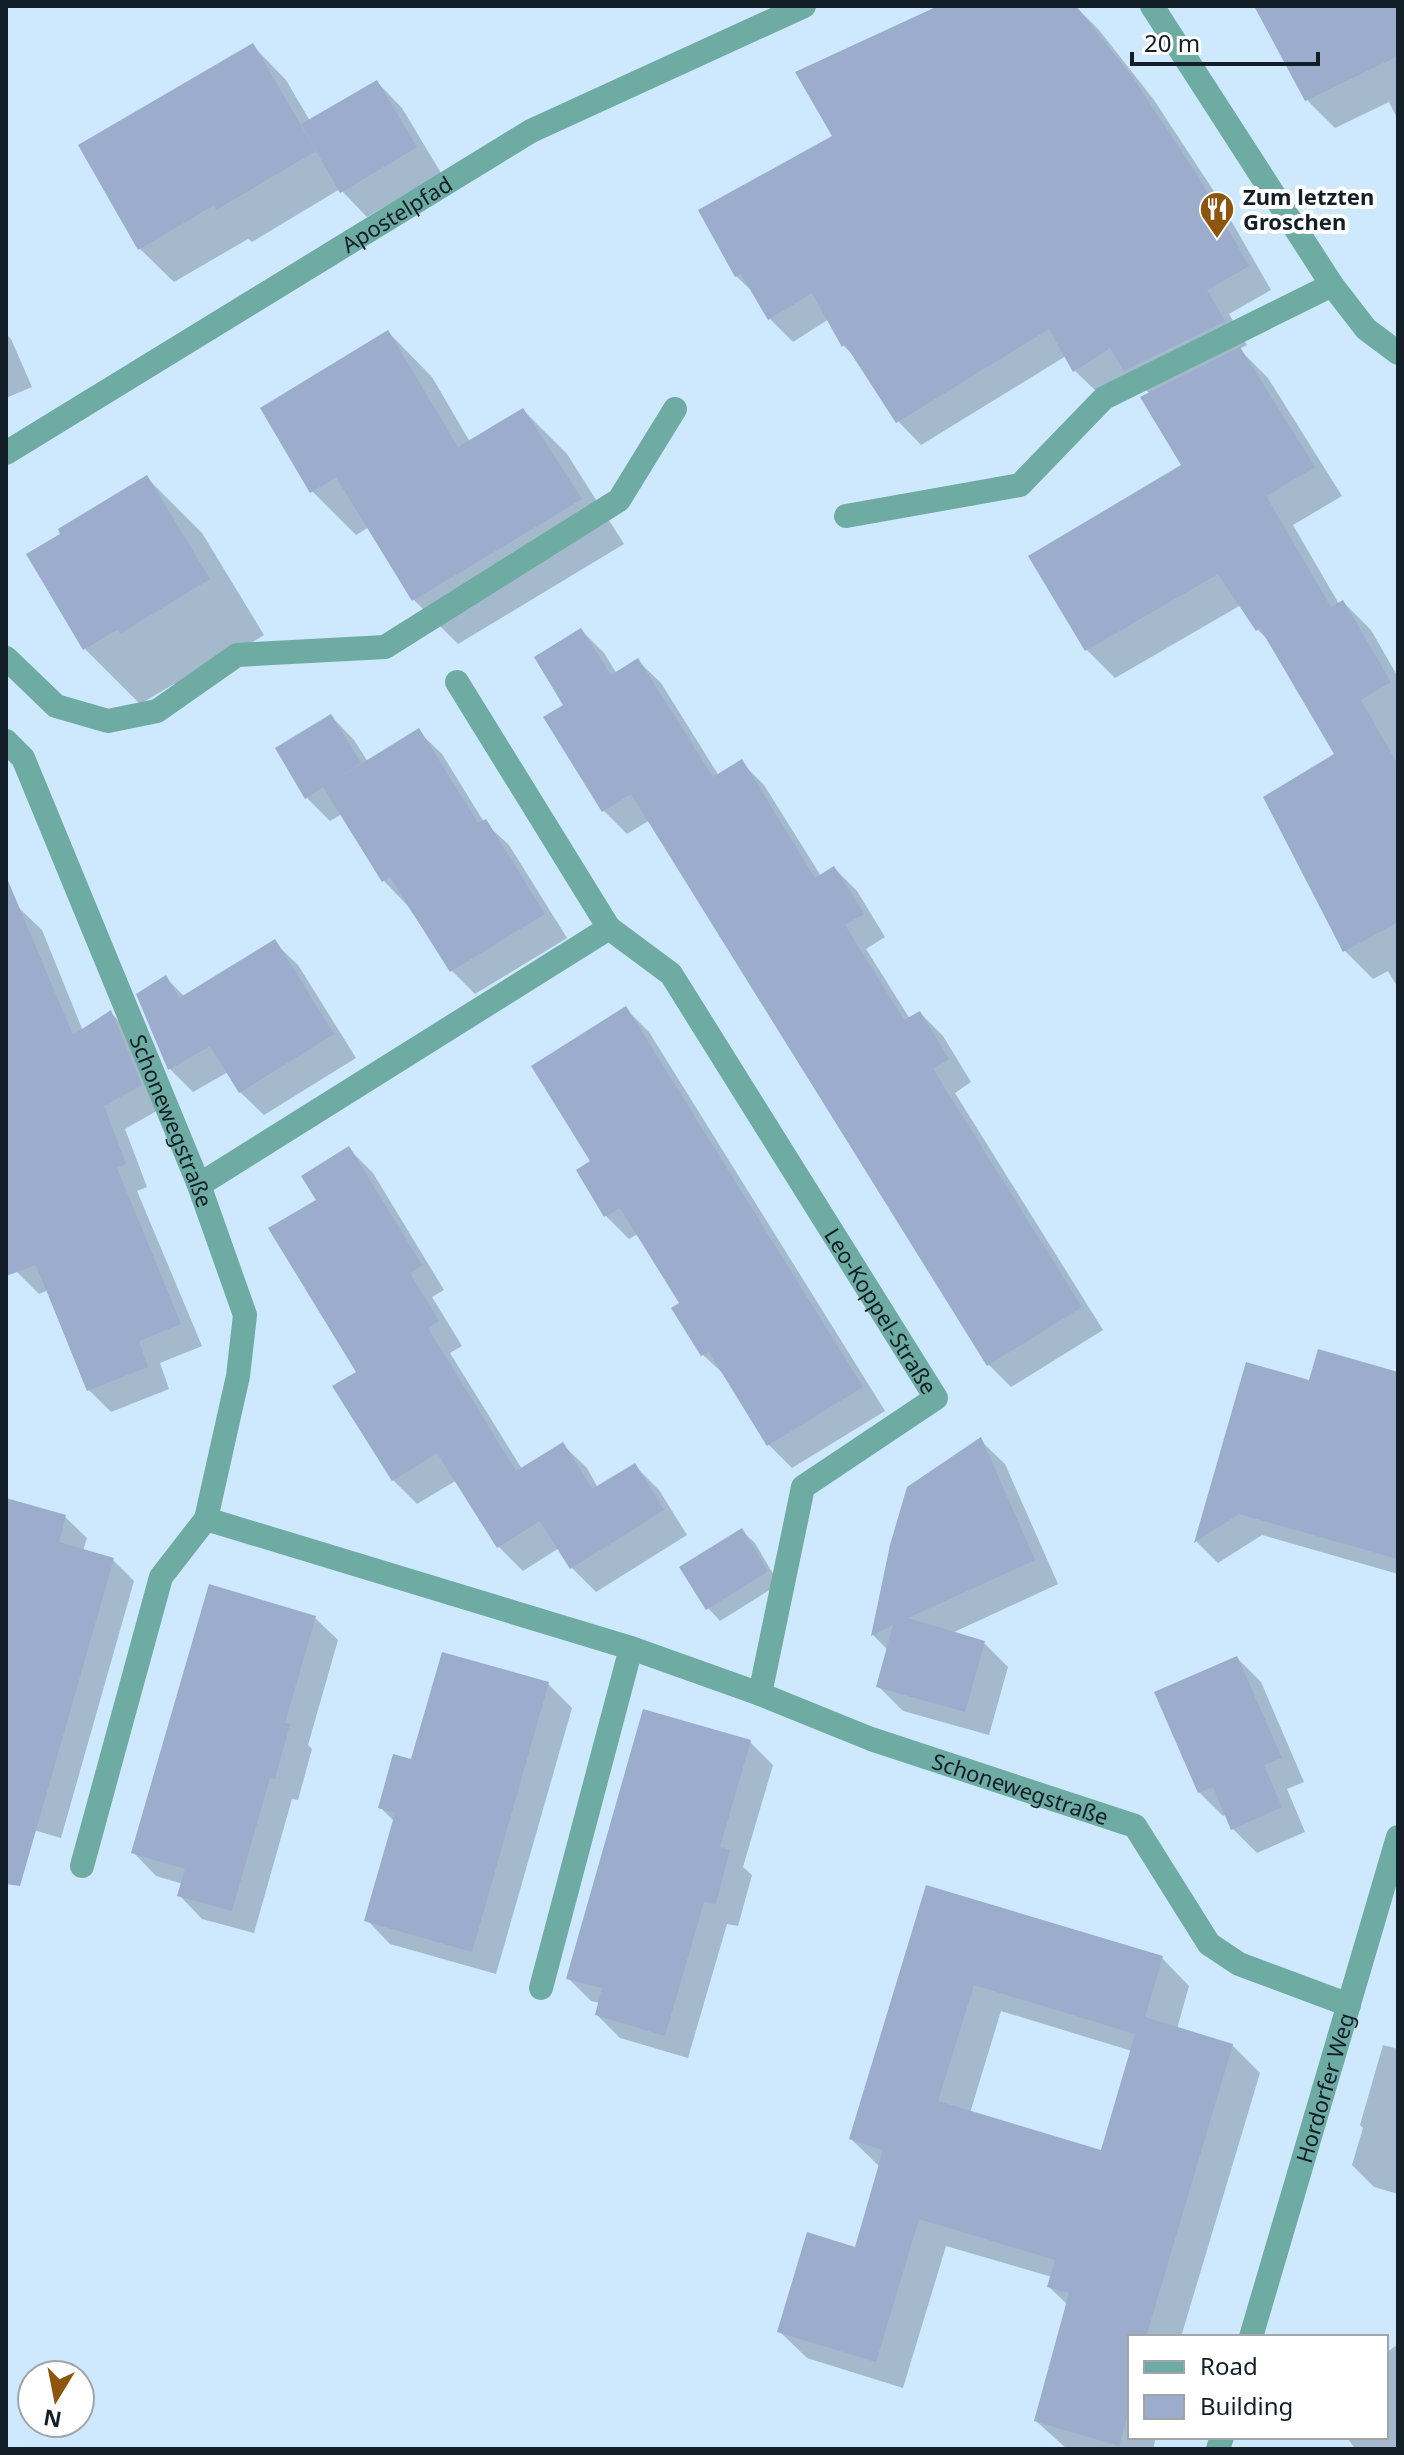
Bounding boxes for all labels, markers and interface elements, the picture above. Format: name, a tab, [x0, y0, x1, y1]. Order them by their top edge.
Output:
scale bar	[1132, 16, 1318, 66]
text: 20 m	[1144, 26, 1200, 59]
street label: Apostelpfad	[336, 168, 457, 259]
place label: Zum letzten Groschen	[1243, 181, 1374, 236]
restaurant icon: Zum letzten Groschen	[1198, 190, 1236, 240]
street label: Schonewegstraße	[123, 1030, 221, 1211]
street label: Leo-Koppel-Straße	[818, 1222, 945, 1399]
street label: Schonewegstraße	[928, 1745, 1113, 1831]
street label: Hordorfer Weg	[1288, 2009, 1361, 2166]
legend	[1128, 2335, 1388, 2439]
text: Road	[1200, 2349, 1258, 2382]
north arrow	[16, 2359, 96, 2439]
text: Building	[1200, 2389, 1293, 2422]
text: N	[41, 2403, 64, 2436]

